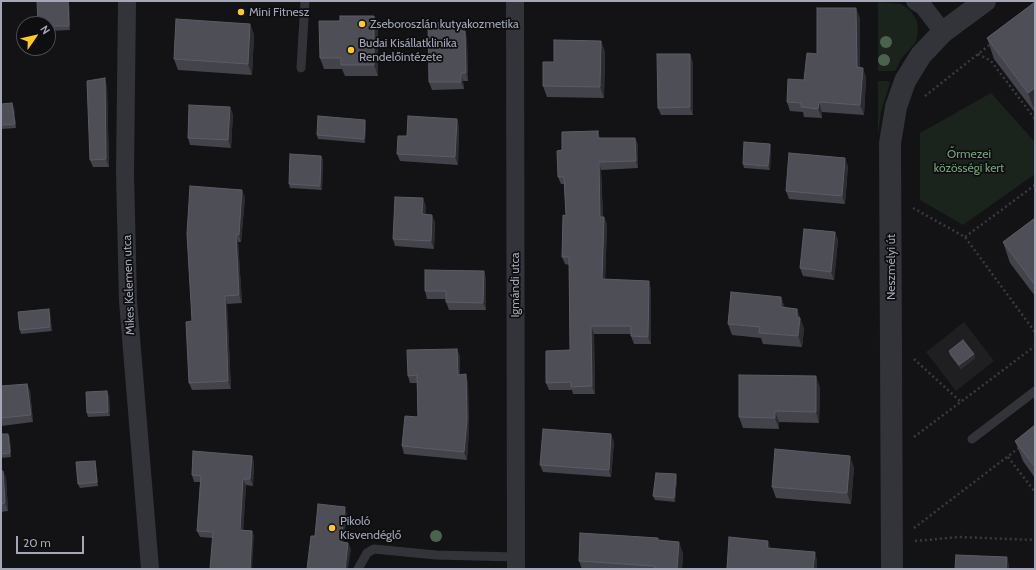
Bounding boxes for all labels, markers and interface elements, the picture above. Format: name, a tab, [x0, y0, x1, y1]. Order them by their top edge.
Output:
place label: Mini Fitnesz	[249, 5, 309, 19]
marker: Mini Fitnesz	[236, 7, 246, 17]
north arrow	[16, 16, 56, 56]
place label: Zseboroszlán kutyakozmetika	[370, 17, 519, 31]
marker: Zseboroszlán kutyakozmetika	[357, 19, 367, 29]
text: N	[37, 23, 53, 37]
place label: Budai Kisállatklinika Rendelőintézete	[359, 36, 457, 64]
marker: Budai Kisállatklinika Rendelőintézete	[346, 45, 356, 55]
park label: Őrmezei közösségi kert	[934, 147, 1004, 175]
street label: Neszmélyi út	[884, 234, 898, 300]
street label: Mikes Kelemen utca	[120, 235, 138, 335]
street label: Igmándi utca	[508, 252, 522, 318]
place label: Pikoló Kisvendéglő	[340, 514, 401, 542]
marker: Pikoló Kisvendéglő	[327, 523, 337, 533]
scale bar	[18, 528, 86, 554]
text: 20 m	[23, 535, 51, 550]

